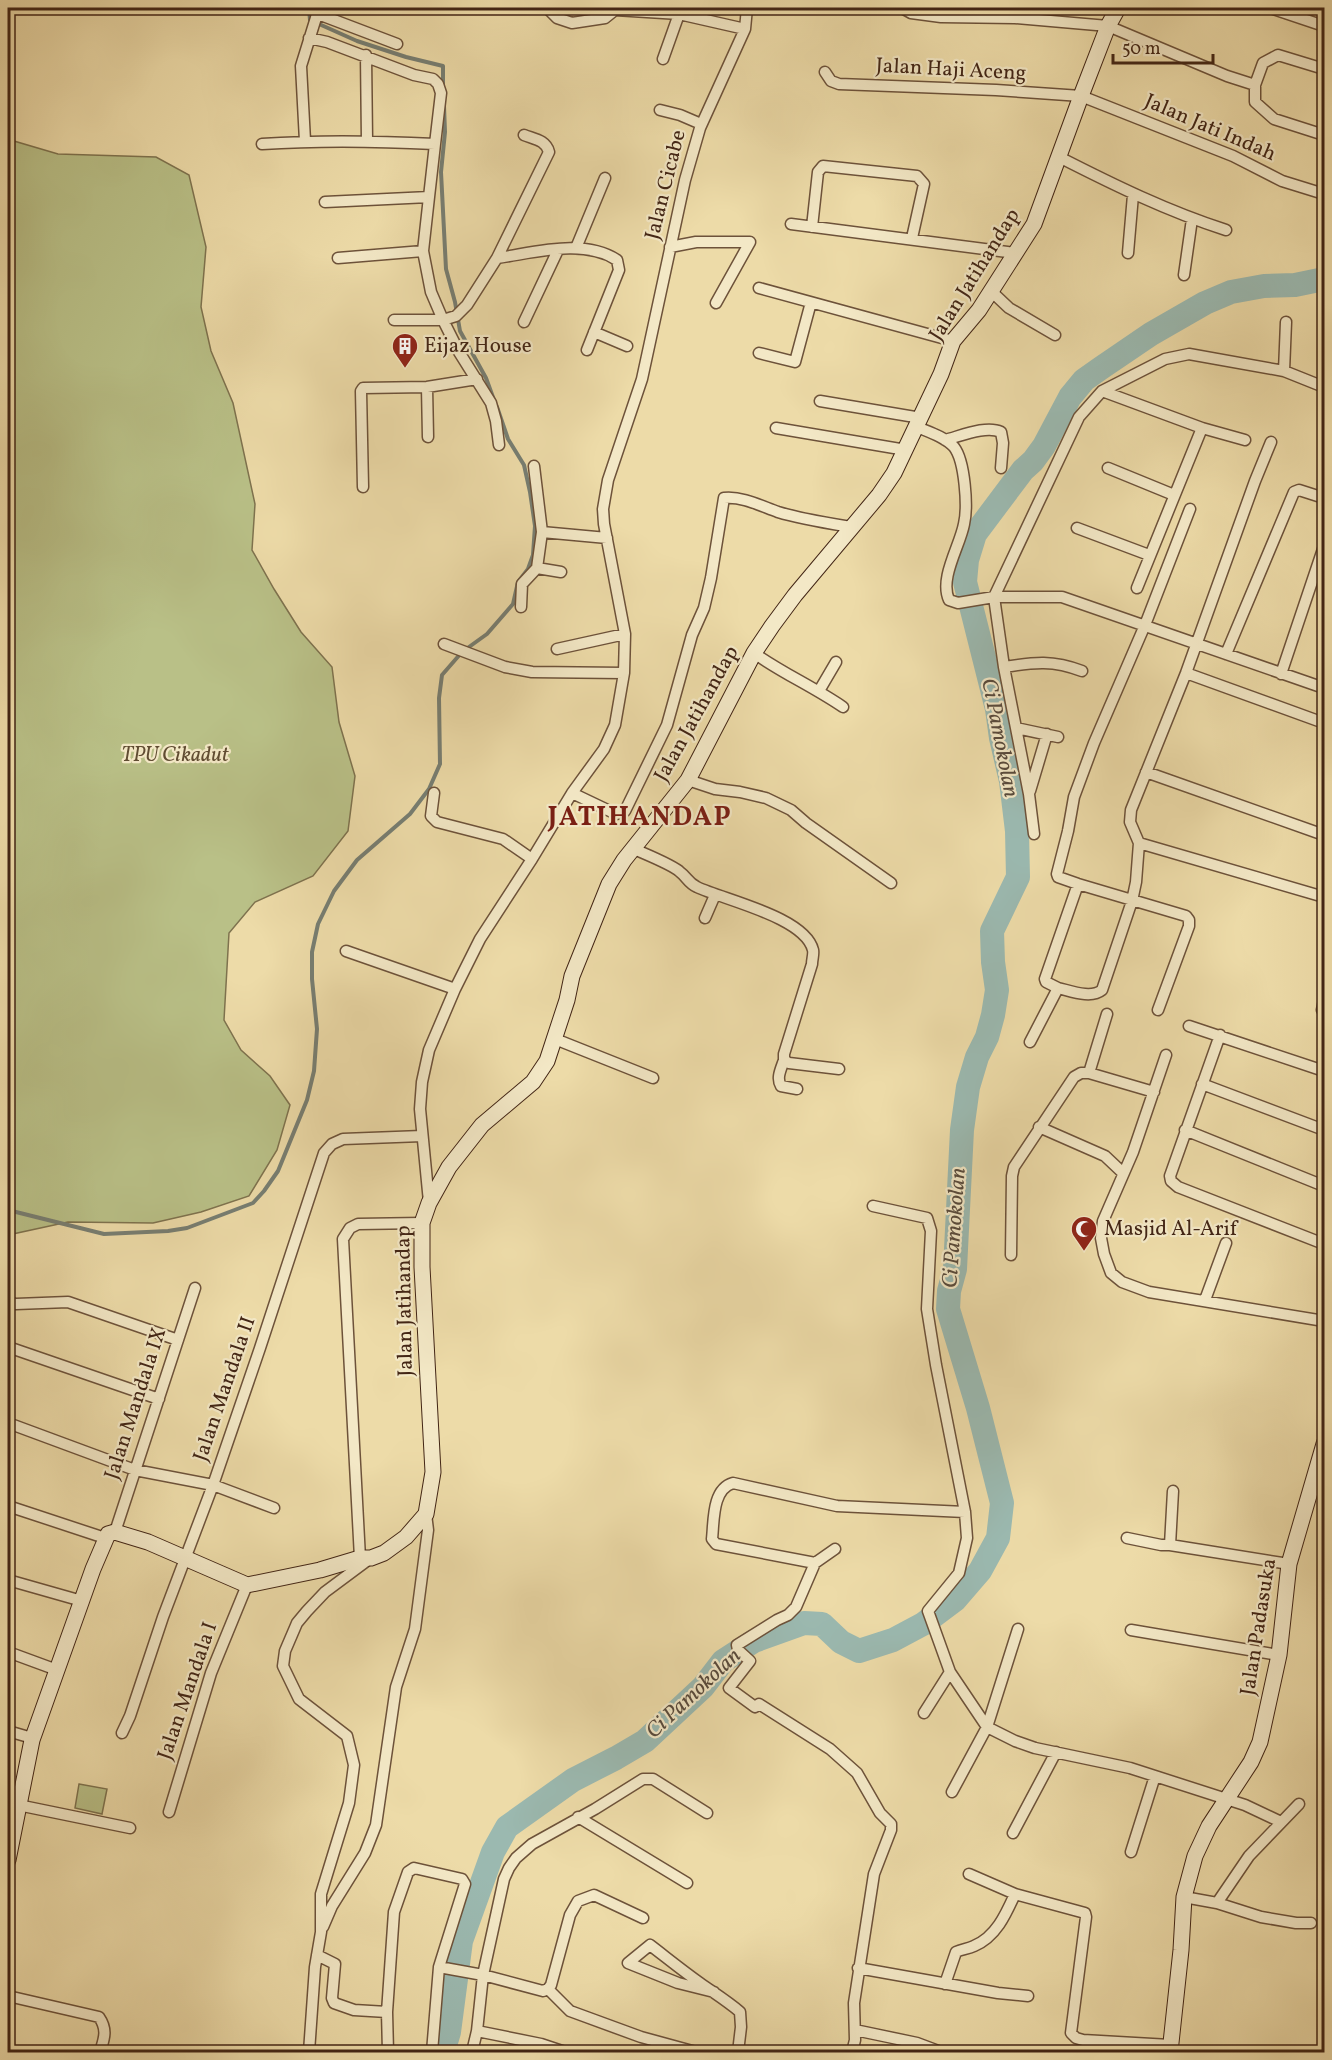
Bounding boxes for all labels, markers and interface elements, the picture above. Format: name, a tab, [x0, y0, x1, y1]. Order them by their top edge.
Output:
scale bar	[1113, 27, 1214, 65]
text: 50 m	[1122, 37, 1161, 62]
street label: Jalan Haji Aceng	[875, 52, 1027, 88]
street label: Jalan Jati Indah	[1140, 87, 1280, 169]
street label: Jalan Cicabe	[638, 127, 694, 243]
street label: Jalan Jatihandap	[923, 203, 1027, 347]
building icon: Eijaz House	[390, 331, 420, 369]
place label: Eijaz House	[424, 332, 532, 361]
street label: Jalan Jatihandap	[648, 641, 746, 787]
water label: Ci Pamokolan	[972, 676, 1026, 800]
park label: TPU Cikadut	[121, 741, 230, 770]
district label: JATIHANDAP	[547, 799, 732, 837]
water label: Ci Pamokolan	[935, 1167, 975, 1289]
mosque icon: Masjid Al-Arif	[1069, 1214, 1099, 1252]
place label: Masjid Al-Arif	[1104, 1215, 1239, 1244]
street label: Jalan Jatihandap	[389, 1225, 421, 1377]
street label: Jalan Mandala II	[187, 1313, 263, 1465]
street label: Jalan Mandala IX	[98, 1324, 174, 1484]
street label: Jalan Padasuka	[1234, 1556, 1284, 1698]
street label: Jalan Mandala I	[151, 1618, 225, 1764]
water label: Ci Pamokolan	[639, 1642, 749, 1746]

